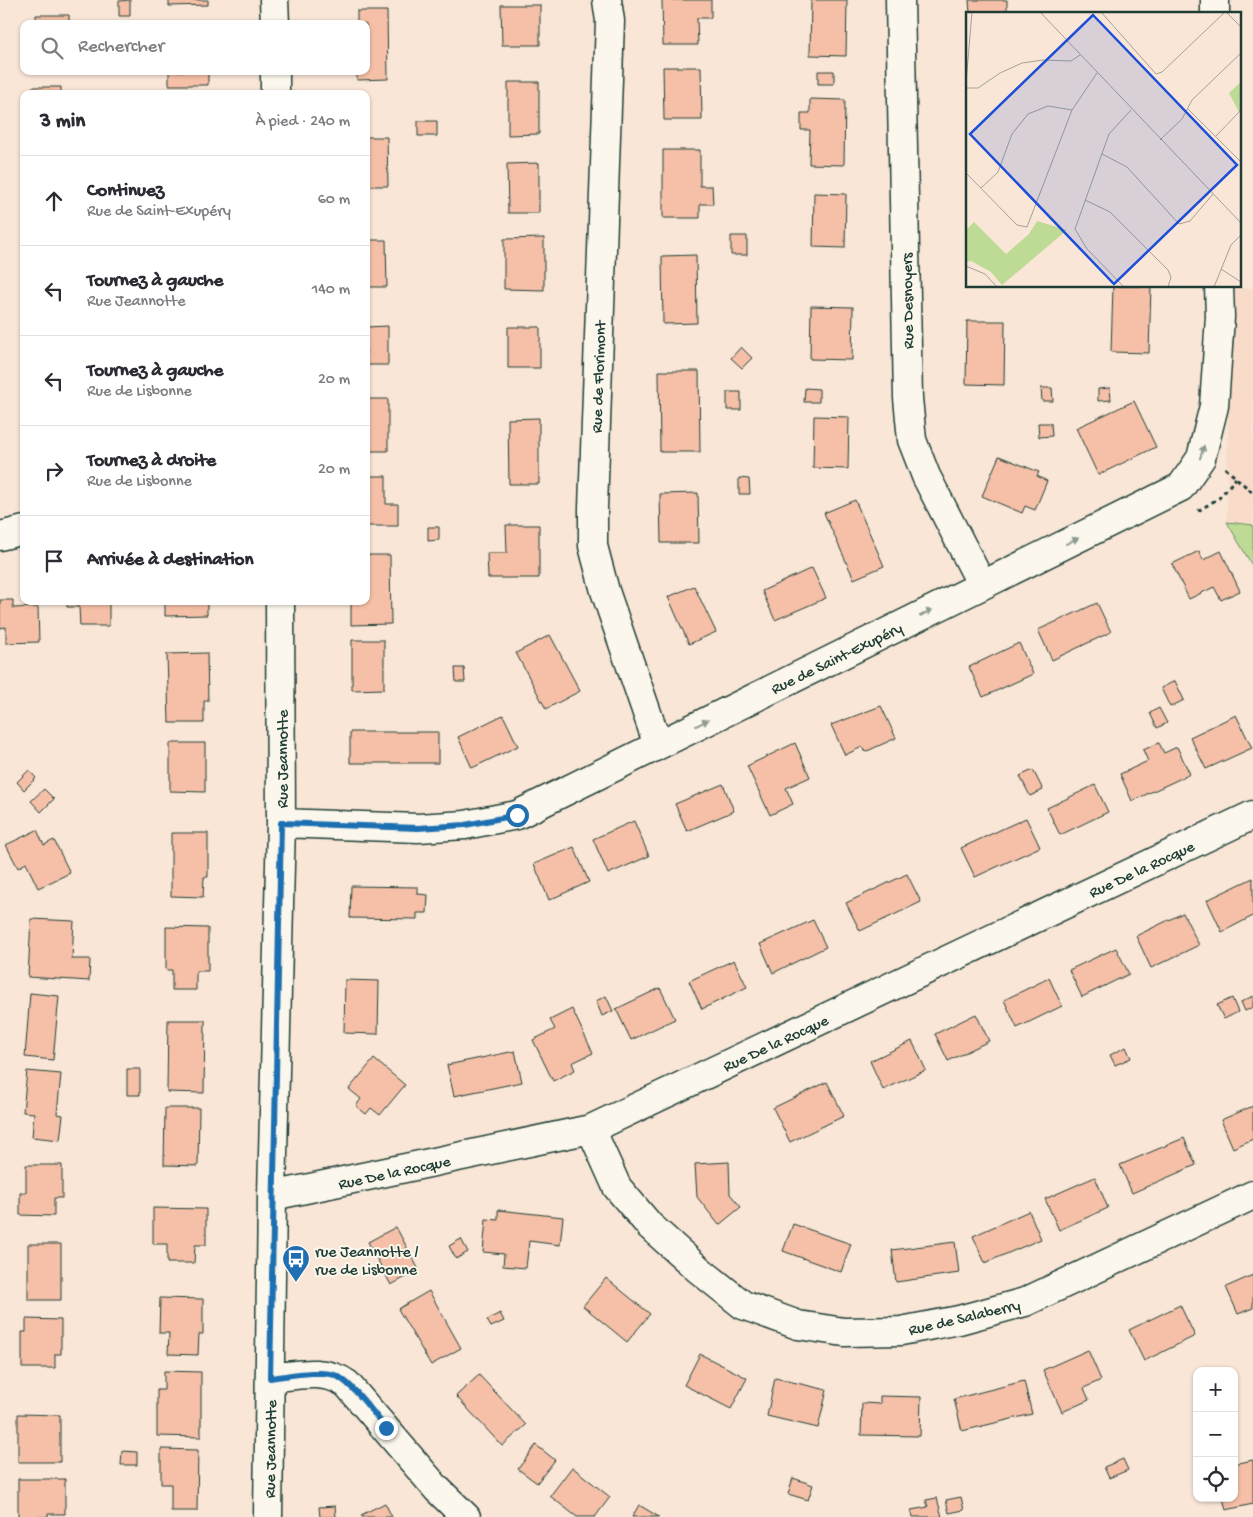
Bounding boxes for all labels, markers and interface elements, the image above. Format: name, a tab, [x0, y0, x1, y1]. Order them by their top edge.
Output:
inset map	[966, 12, 1240, 288]
search box	[20, 20, 370, 75]
icon: search	[38, 34, 66, 62]
text: Rechercher	[78, 36, 164, 59]
text: 3 min	[40, 110, 85, 135]
text: À pied · 240 m	[256, 113, 350, 132]
text: Continuez	[87, 180, 164, 203]
icon: ahead	[40, 187, 68, 215]
text: 60 m	[318, 191, 350, 210]
text: Rue de Saint-Exupéry	[87, 203, 231, 222]
street label: Rue Desnoyers	[899, 252, 920, 349]
text: Tournez à gauche	[87, 270, 223, 293]
icon: left	[40, 277, 68, 305]
text: 140 m	[312, 281, 350, 300]
text: Rue Jeannotte	[87, 293, 185, 312]
street label: Rue de Florimont	[589, 319, 612, 434]
text: Tournez à gauche	[87, 360, 223, 383]
icon: left	[40, 367, 68, 395]
text: 20 m	[318, 371, 350, 390]
text: Rue de Lisbonne	[87, 383, 192, 402]
one-way arrow	[1198, 445, 1206, 460]
text: Tournez à droite	[87, 450, 216, 473]
icon: right	[40, 457, 68, 485]
text: 20 m	[318, 461, 350, 480]
text: Rue de Lisbonne	[87, 473, 192, 492]
one-way arrow	[1065, 537, 1079, 545]
icon: arrive	[40, 547, 68, 575]
text: Arrivée à destination	[87, 549, 253, 572]
one-way arrow	[919, 608, 933, 616]
street label: Rue de Saint-Exupéry	[769, 620, 906, 700]
street label: Rue Jeannotte	[275, 709, 294, 808]
one-way arrow	[694, 719, 709, 727]
route start	[506, 804, 529, 827]
street label: Rue De la Rocque	[1087, 838, 1199, 904]
street label: Rue De la Rocque	[721, 1012, 833, 1078]
street label: Rue De la Rocque	[337, 1153, 453, 1196]
bus stop icon: rue Jeannotte / rue de Lisbonne	[281, 1244, 311, 1283]
place label: rue Jeannotte / rue de Lisbonne	[315, 1244, 418, 1281]
street label: Rue de Salaberry	[907, 1297, 1023, 1341]
map controls	[1193, 1367, 1238, 1502]
button: +	[1193, 1367, 1238, 1412]
street label: Rue Jeannotte	[262, 1399, 283, 1498]
button: −	[1193, 1412, 1238, 1457]
route end	[375, 1417, 398, 1440]
button: locate	[1193, 1457, 1238, 1502]

